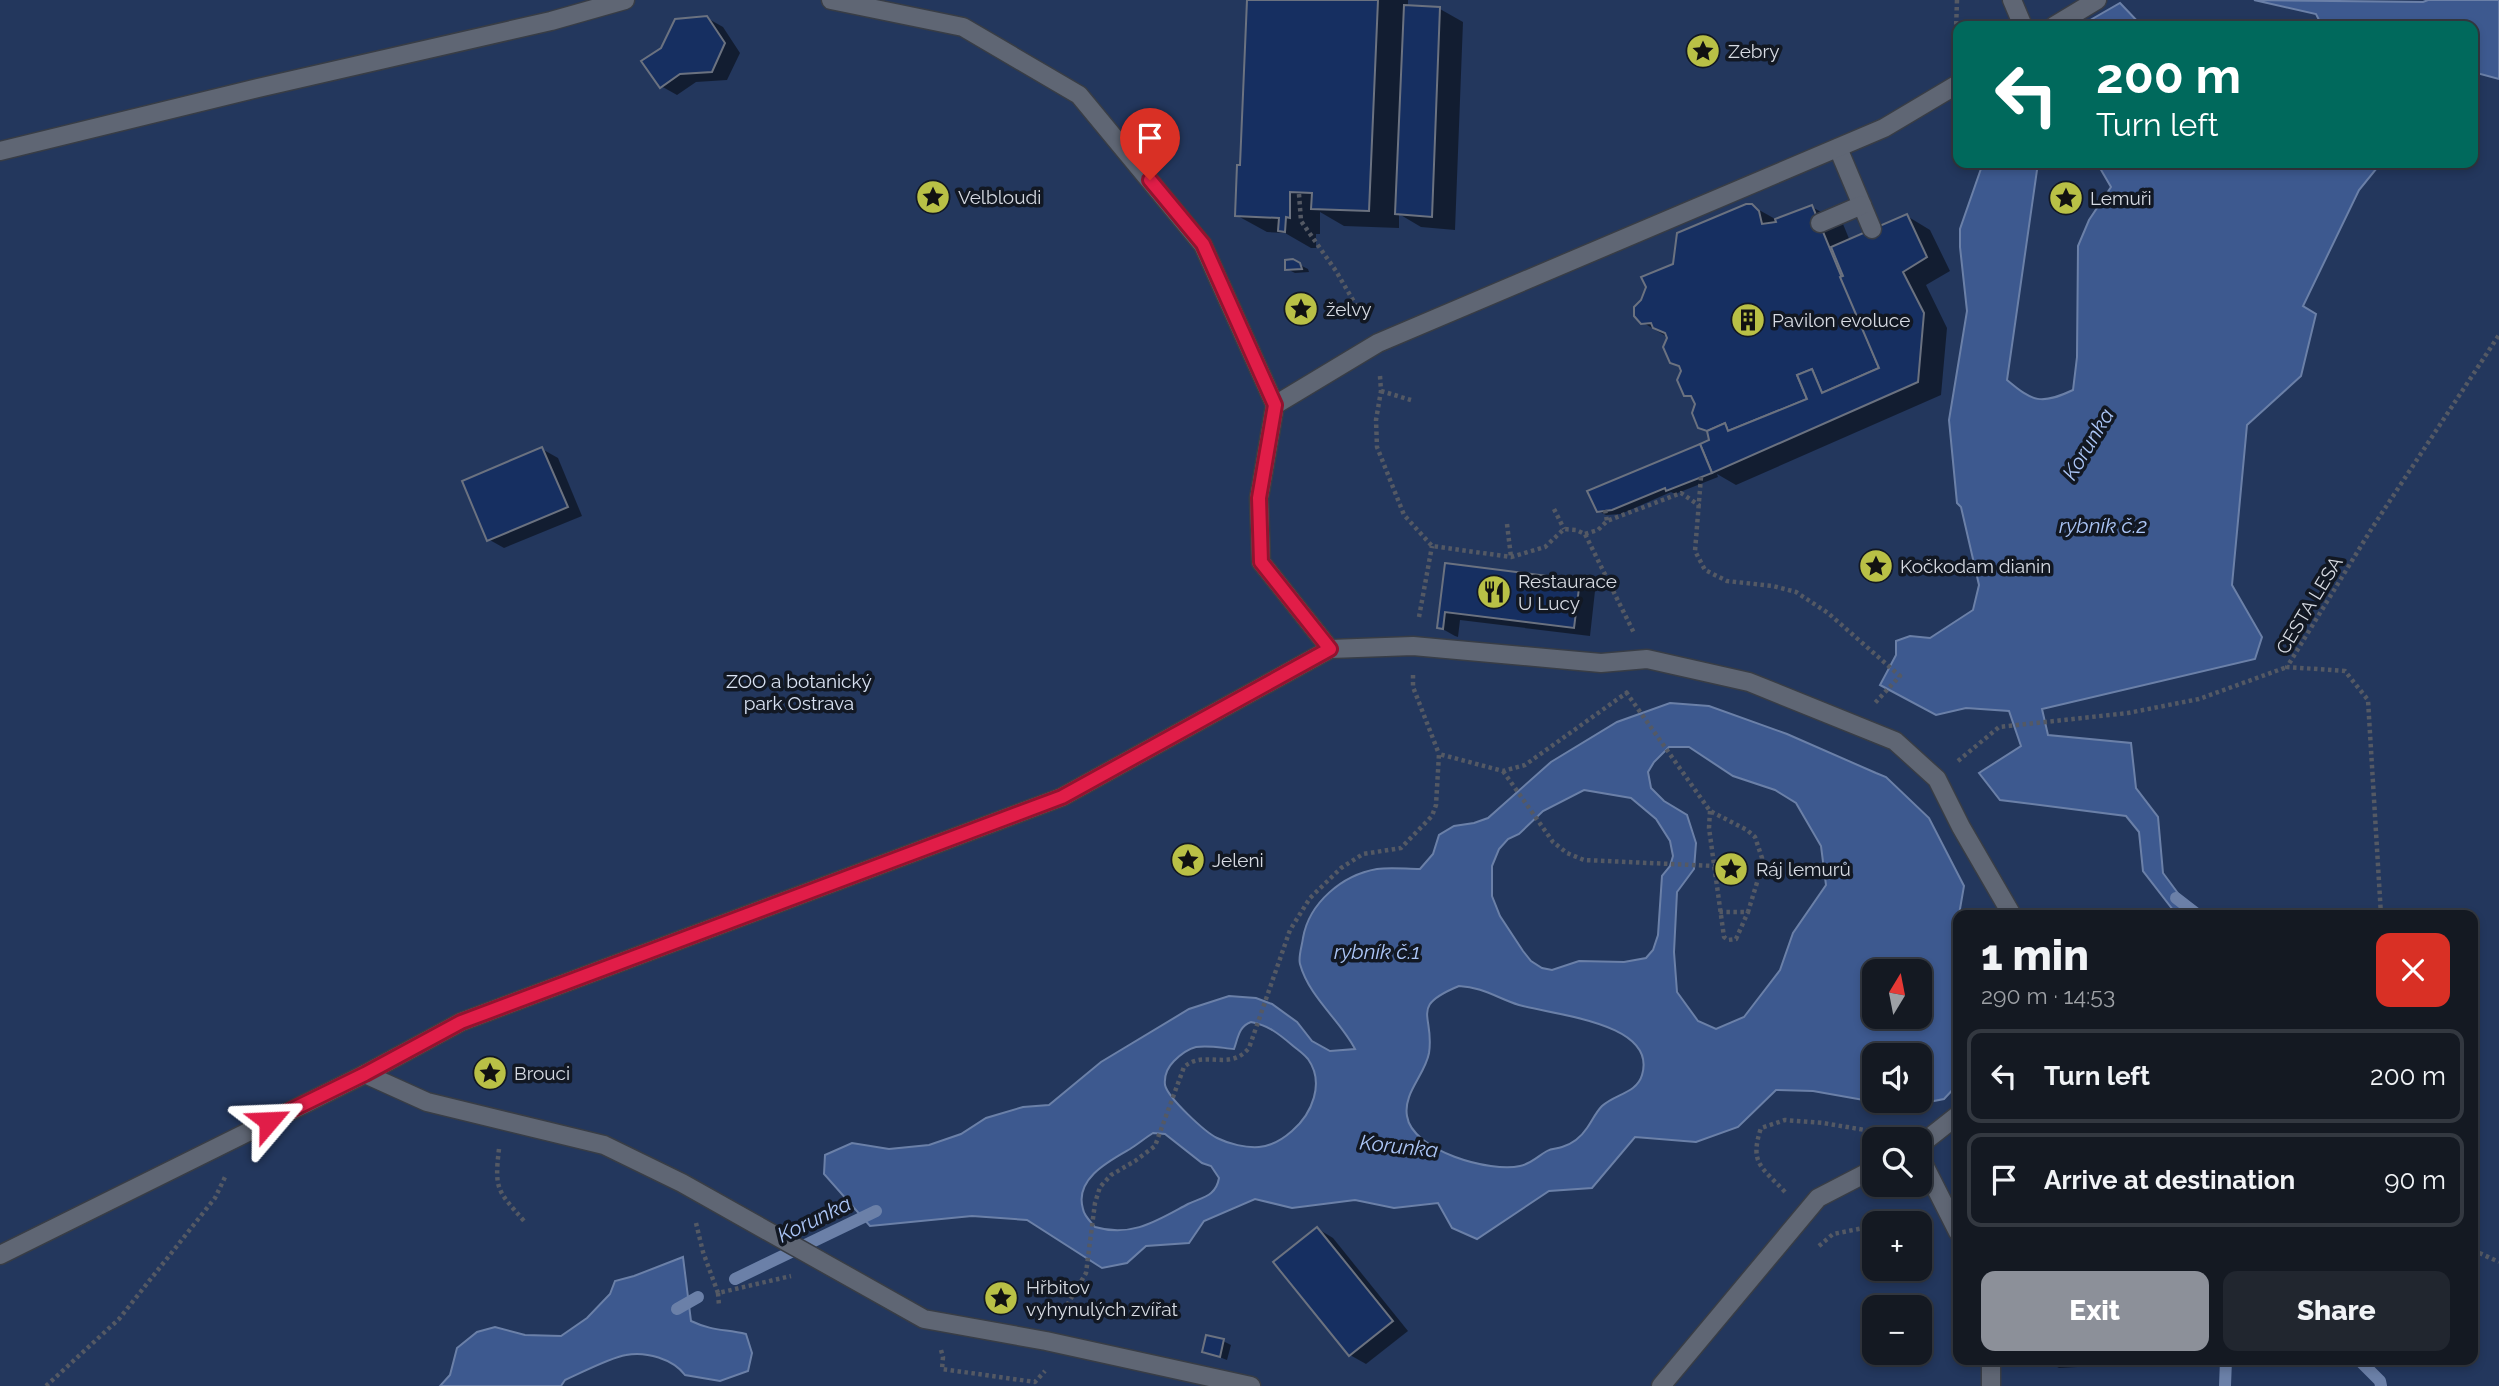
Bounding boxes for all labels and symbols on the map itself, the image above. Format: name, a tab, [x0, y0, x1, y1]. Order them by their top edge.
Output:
place icon: Zebry	[1684, 32, 1722, 70]
place label: Zebry	[1728, 40, 1780, 62]
pin	[1120, 108, 1180, 180]
place icon: Velbloudi	[914, 178, 952, 216]
place icon: Lemuři	[2047, 179, 2085, 217]
place label: Velbloudi	[958, 186, 1041, 208]
place label: Lemuři	[2090, 187, 2152, 209]
place icon: želvy	[1282, 290, 1320, 328]
place label: želvy	[1326, 298, 1372, 320]
building icon: Pavilon evoluce	[1729, 301, 1767, 339]
place label: Pavilon evoluce	[1772, 309, 1910, 331]
water label: Korunka	[2057, 404, 2119, 484]
water label: rybník č.2	[2059, 513, 2147, 538]
place icon: Kočkodam dianin	[1857, 547, 1895, 585]
street label: CESTA LESA	[2271, 552, 2347, 658]
place label: Kočkodam dianin	[1900, 555, 2051, 577]
place label: Restaurace U Lucy	[1518, 570, 1617, 614]
restaurant icon: Restaurace U Lucy	[1475, 573, 1513, 611]
park label: ZOO a botanický park Ostrava	[726, 670, 872, 714]
place icon: Jeleni	[1169, 841, 1207, 879]
place label: Jeleni	[1212, 849, 1264, 871]
place icon: Ráj lemurů	[1712, 850, 1750, 888]
place label: Ráj lemurů	[1756, 858, 1851, 880]
water label: rybník č.1	[1334, 939, 1420, 964]
north arrow	[1862, 959, 1932, 1029]
place icon: Brouci	[471, 1054, 509, 1092]
place label: Brouci	[514, 1062, 570, 1084]
position arrow	[232, 1084, 306, 1158]
water label: Korunka	[1358, 1129, 1440, 1163]
water label: Korunka	[773, 1190, 855, 1248]
place label: Hřbitov vyhynulých zvířat	[1026, 1276, 1179, 1320]
place icon: Hřbitov vyhynulých zvířat	[982, 1279, 1020, 1317]

